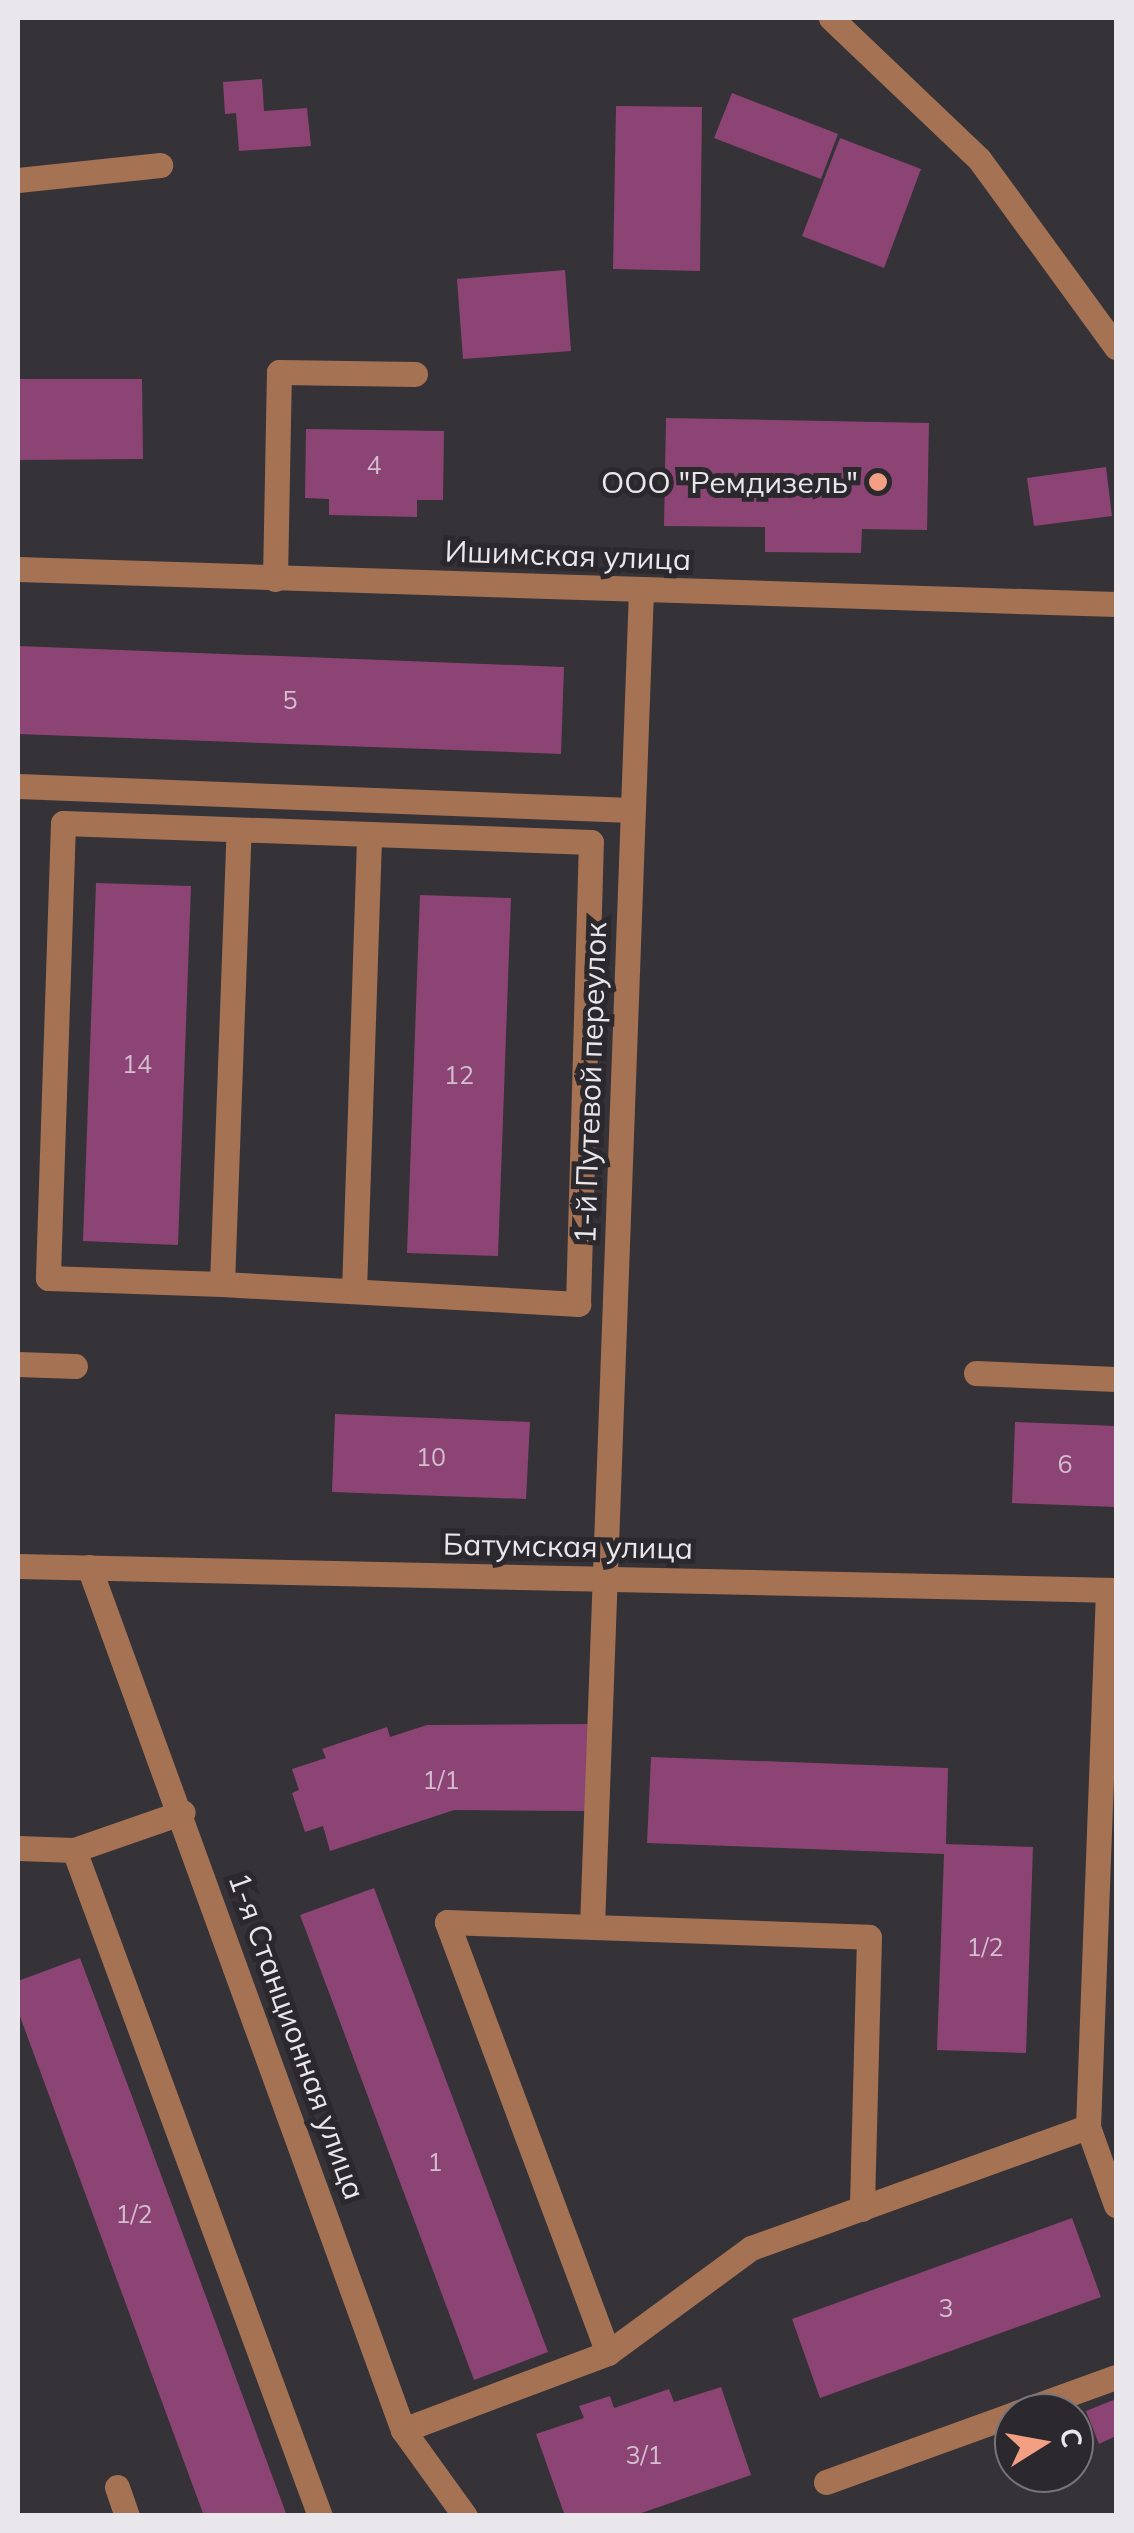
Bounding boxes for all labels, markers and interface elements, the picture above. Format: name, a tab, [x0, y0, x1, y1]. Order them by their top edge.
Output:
house number: 4	[367, 450, 381, 480]
place label: ООО "Ремдизель"	[601, 464, 858, 500]
marker: ООО "Ремдизель"	[867, 471, 889, 493]
street label: Ишимская улица	[444, 533, 692, 577]
house number: 5	[283, 685, 297, 715]
street label: 1-й Путевой переулок	[566, 922, 614, 1244]
house number: 14	[122, 1049, 152, 1079]
house number: 12	[444, 1060, 474, 1090]
house number: 10	[416, 1442, 446, 1472]
house number: 6	[1058, 1449, 1072, 1479]
street label: Батумская улица	[443, 1526, 693, 1566]
house number: 1/1	[422, 1765, 460, 1795]
street label: 1-я Станционная улица	[221, 1868, 373, 2204]
house number: 1/2	[966, 1932, 1004, 1962]
house number: 1	[428, 2147, 442, 2177]
house number: 1/2	[115, 2199, 153, 2229]
house number: 3	[939, 2293, 953, 2323]
north arrow	[994, 2393, 1094, 2493]
text: С	[1053, 2425, 1091, 2450]
house number: 3/1	[625, 2440, 663, 2470]

